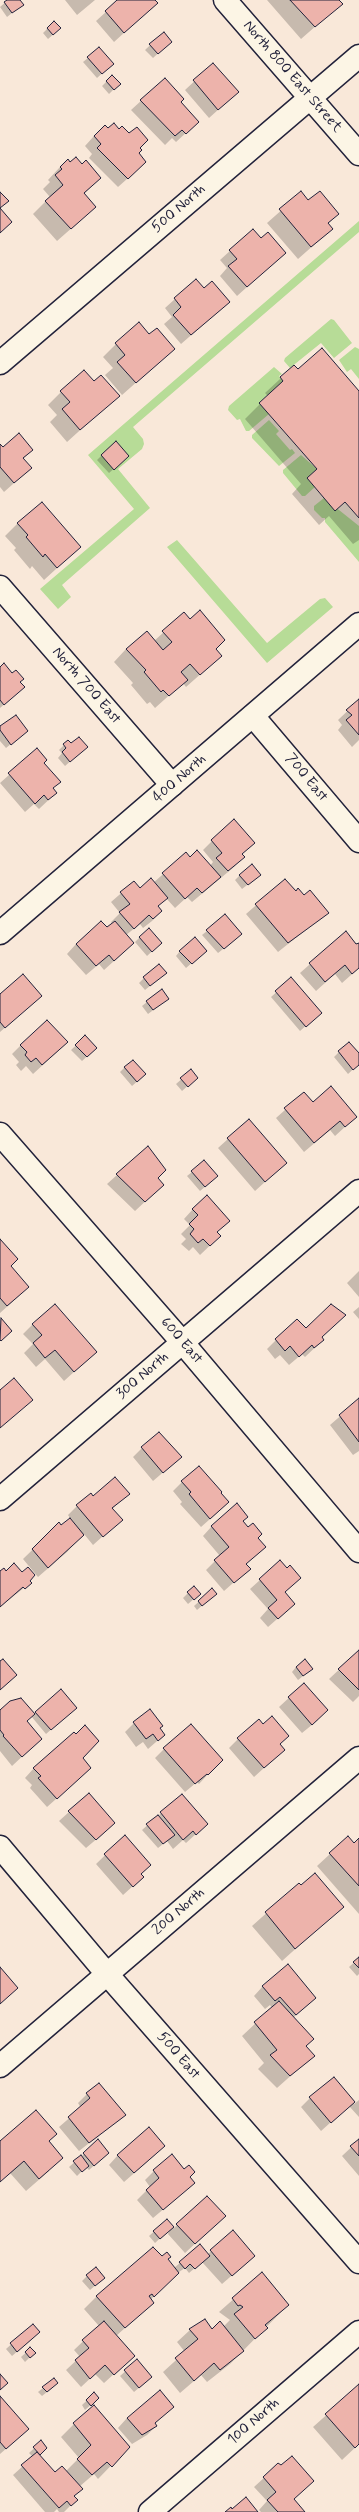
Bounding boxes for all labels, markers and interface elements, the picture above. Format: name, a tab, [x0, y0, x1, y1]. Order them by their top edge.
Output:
street label: North 800 East Street	[238, 17, 346, 137]
street label: 500 North	[148, 181, 210, 237]
street label: North 700 East	[48, 644, 124, 728]
street label: 700 East	[281, 750, 331, 806]
street label: 400 North	[150, 751, 210, 807]
street label: 600 East	[156, 1314, 206, 1368]
street label: 300 North	[113, 1348, 173, 1404]
street label: 200 North	[149, 1884, 209, 1940]
street label: 500 East	[152, 2029, 204, 2083]
street label: 100 North	[224, 2394, 284, 2450]

